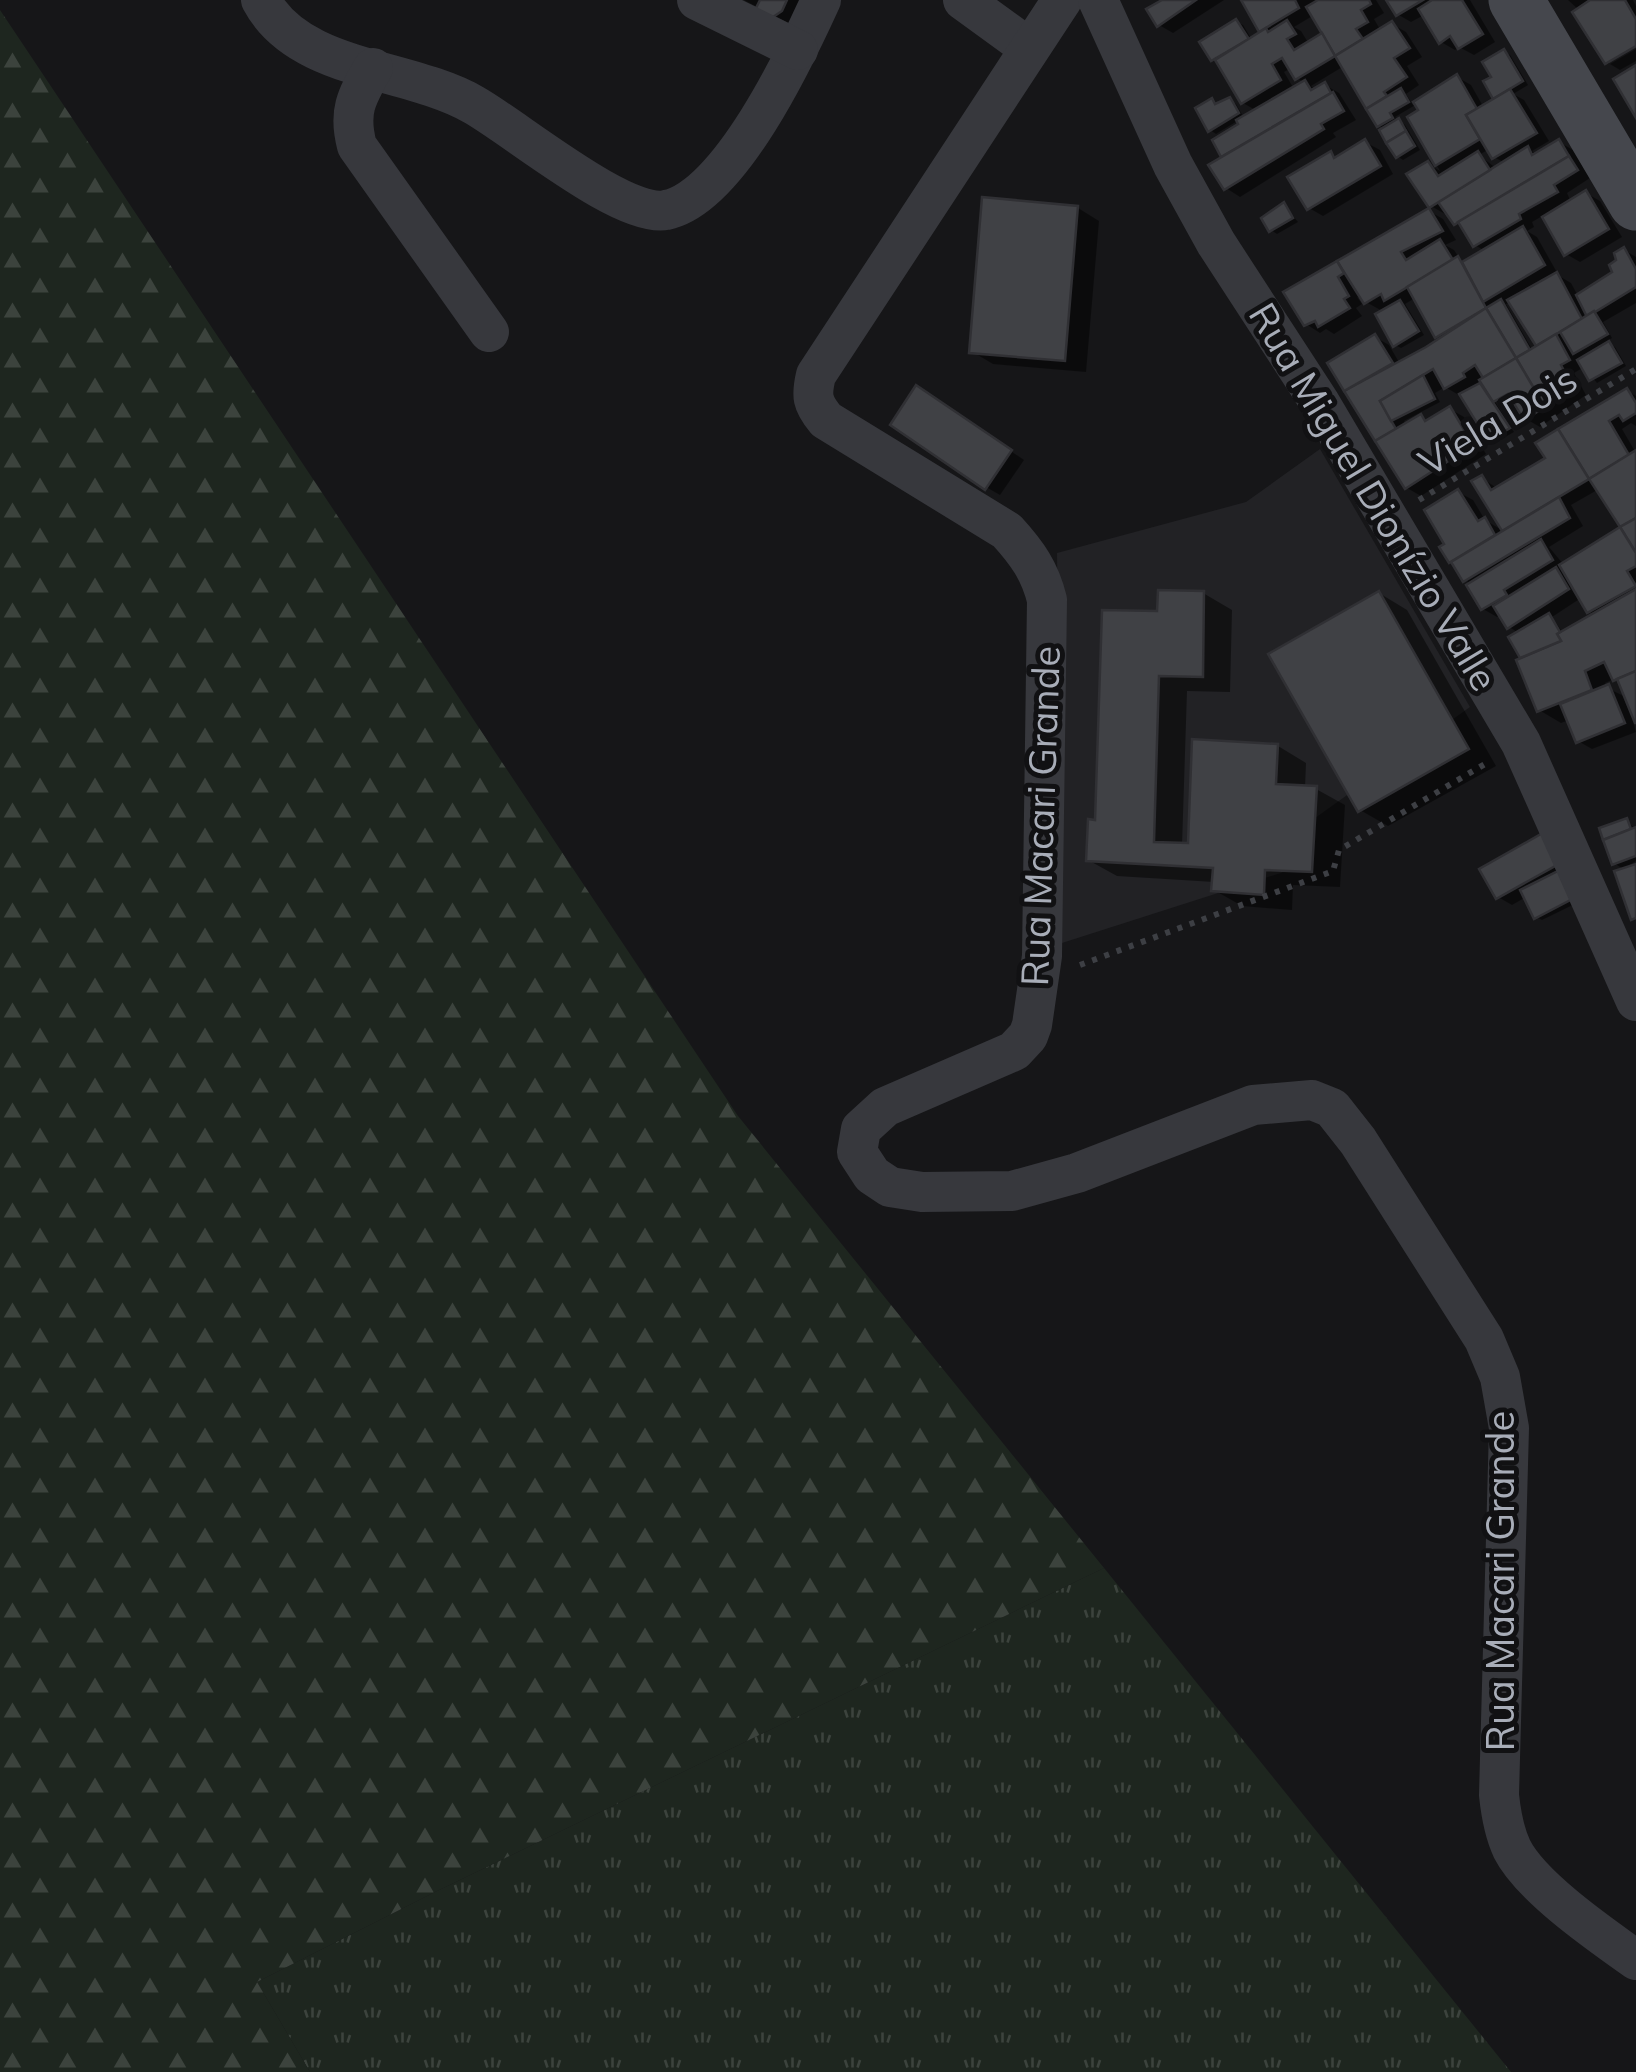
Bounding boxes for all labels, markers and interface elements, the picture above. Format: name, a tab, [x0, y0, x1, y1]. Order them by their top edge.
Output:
street label: Rua Miguel Dionízio Valle	[1239, 294, 1509, 699]
street label: Viela Dois	[1410, 354, 1585, 486]
street label: Rua Macari Grande	[1010, 645, 1070, 987]
street label: Rua Macari Grande	[1476, 1411, 1524, 1751]

